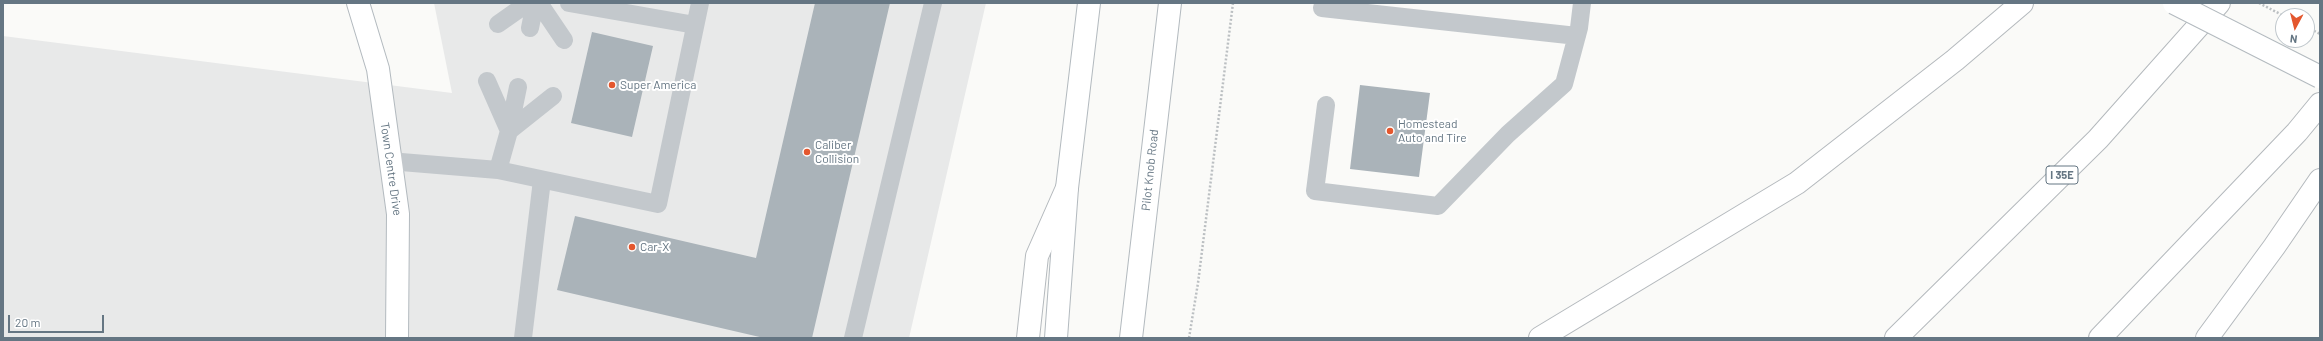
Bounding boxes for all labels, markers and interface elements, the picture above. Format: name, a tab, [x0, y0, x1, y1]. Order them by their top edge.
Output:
north arrow	[2275, 8, 2315, 48]
text: N	[2289, 33, 2298, 46]
place label: Super America	[620, 78, 696, 92]
marker: Super America	[607, 80, 617, 90]
place label: Homestead Auto and Tire	[1398, 117, 1467, 145]
street label: Town Centre Drive	[377, 121, 405, 217]
marker: Homestead Auto and Tire	[1385, 126, 1395, 136]
street label: Pilot Knob Road	[1139, 129, 1161, 211]
place label: Caliber Collision	[815, 138, 859, 166]
marker: Caliber Collision	[802, 147, 812, 157]
road number: I 35E	[2046, 166, 2078, 184]
place label: Car-X	[640, 240, 669, 254]
marker: Car-X	[627, 242, 637, 252]
scale bar	[10, 307, 106, 333]
text: 20 m	[15, 315, 41, 329]

